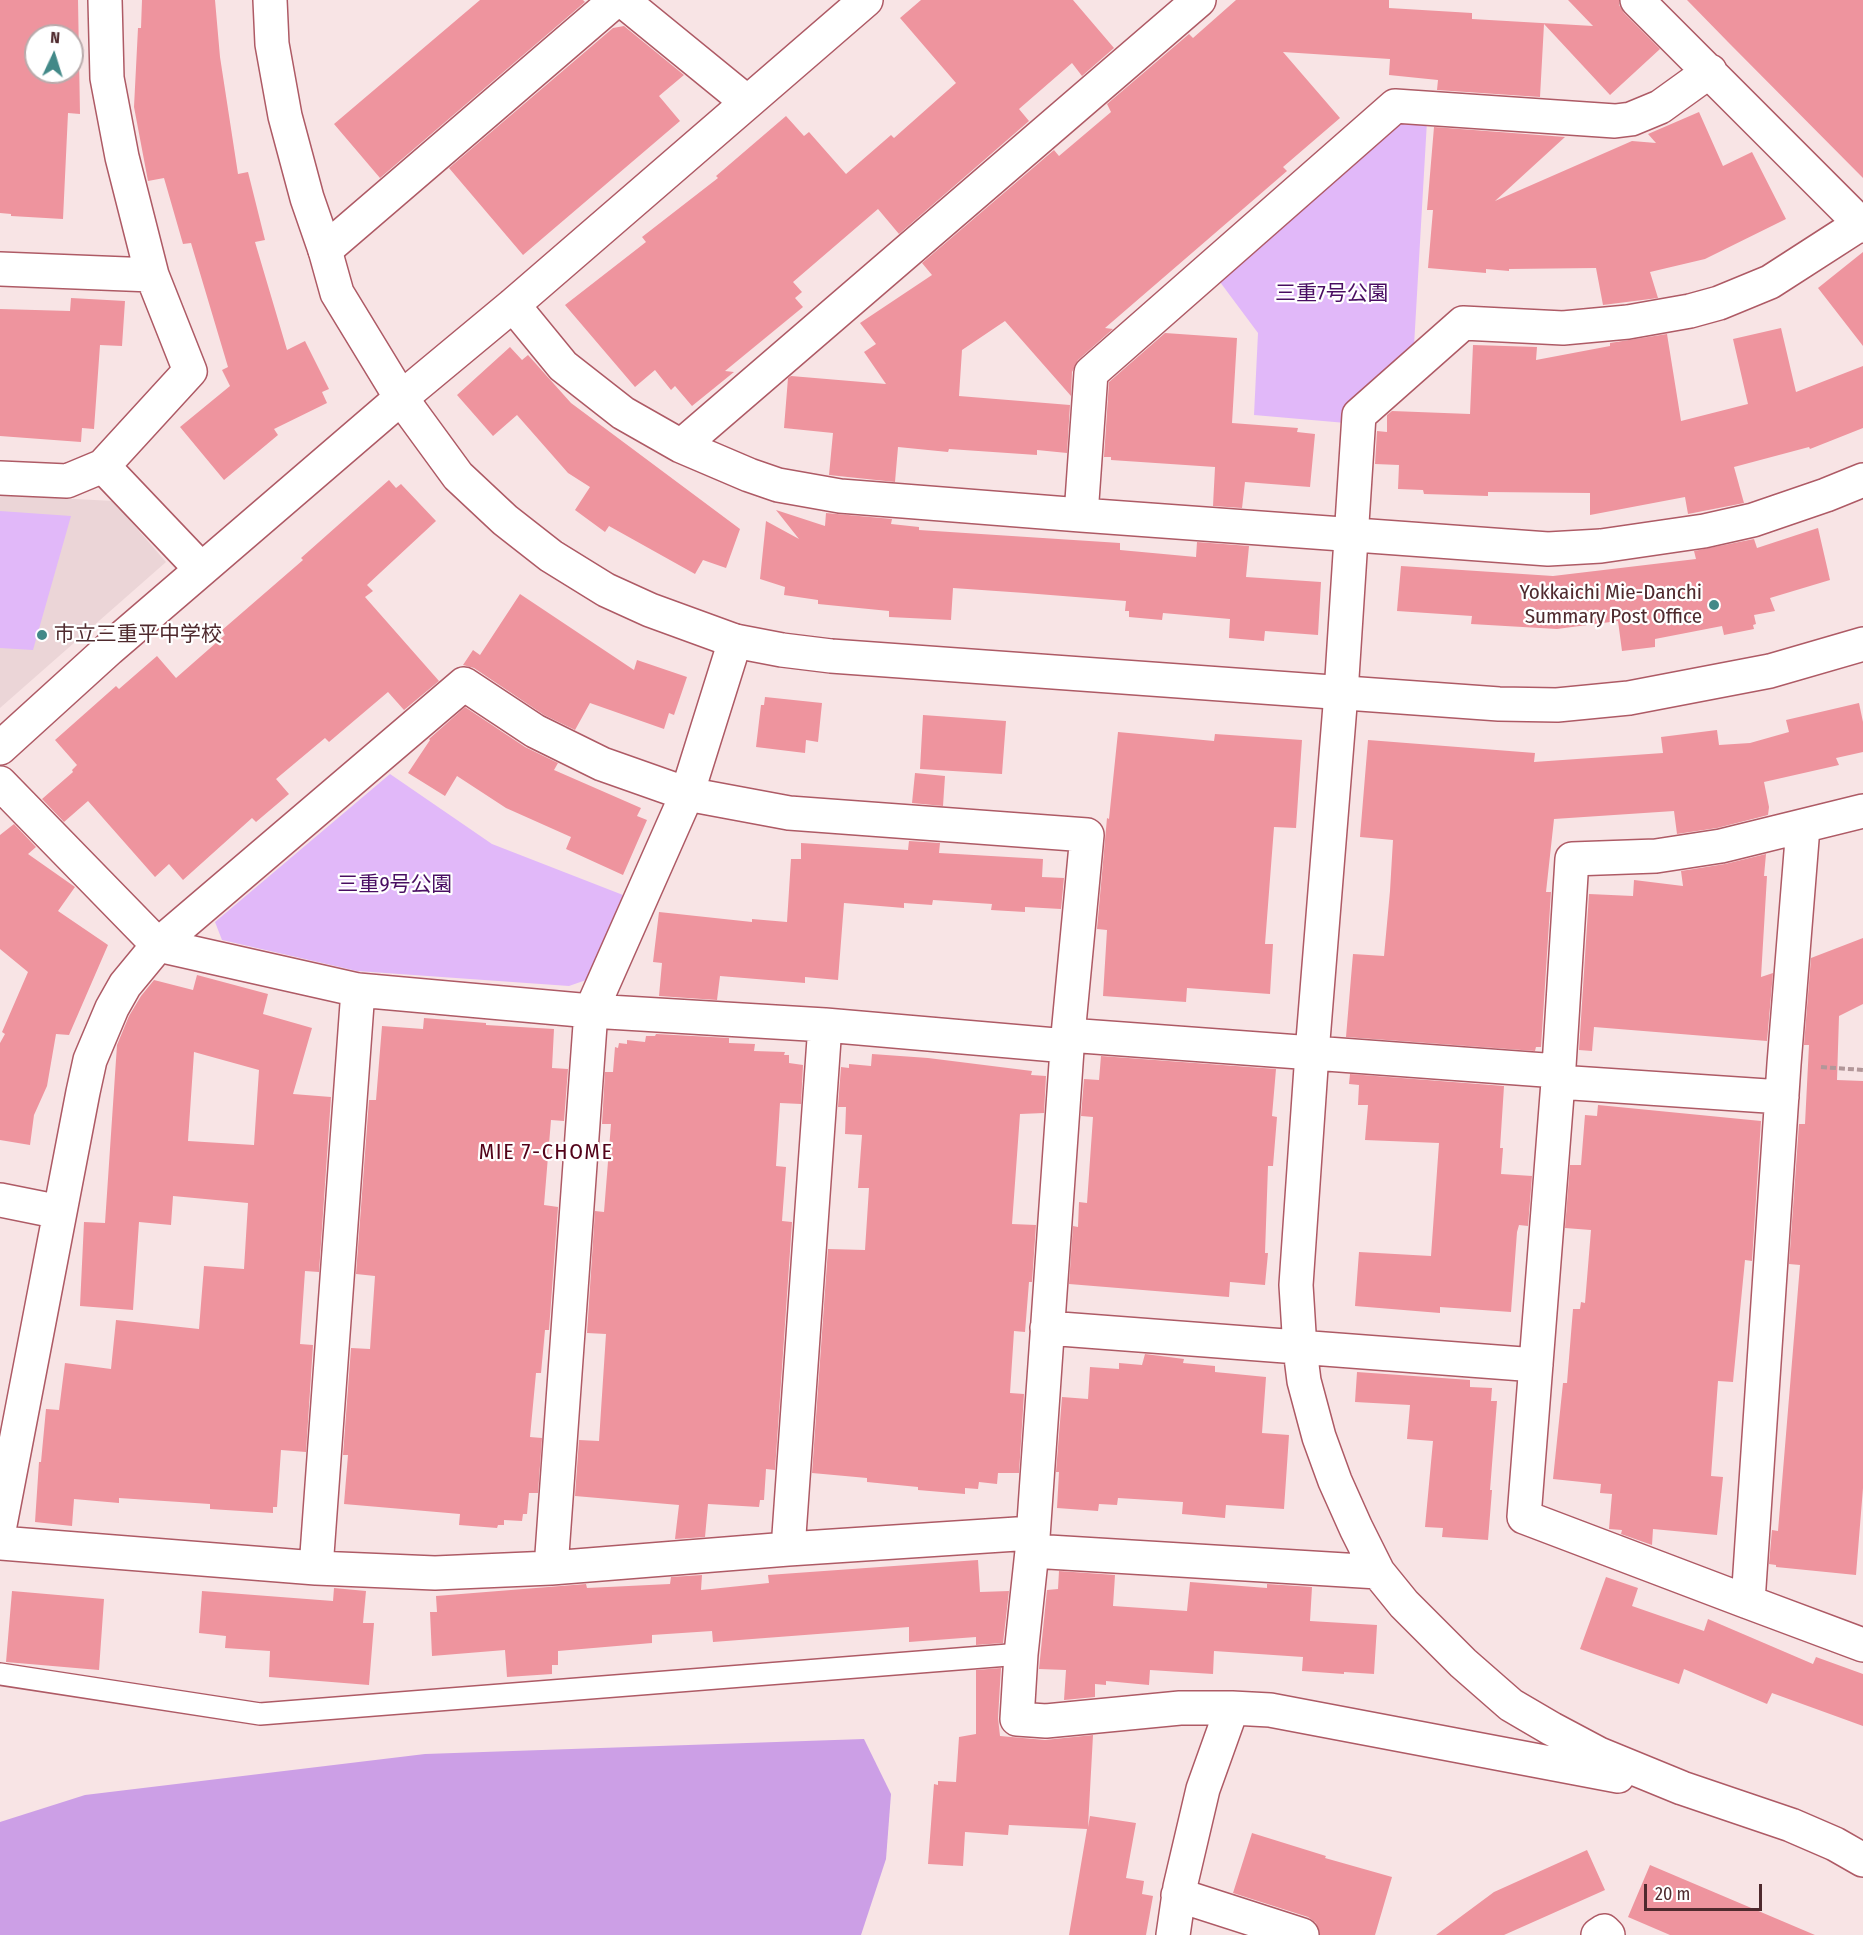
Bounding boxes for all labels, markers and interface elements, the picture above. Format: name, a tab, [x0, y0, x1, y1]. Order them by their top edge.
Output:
north arrow	[24, 24, 84, 84]
text: N	[50, 28, 61, 47]
park label: 三重7号公園	[1275, 281, 1389, 307]
place label: Yokkaichi Mie-Danchi Summary Post Office	[1520, 580, 1702, 630]
marker: Yokkaichi Mie-Danchi Summary Post Office	[1707, 598, 1721, 612]
place label: 市立三重平中学校	[54, 622, 222, 648]
marker: 市立三重平中学校	[35, 628, 49, 642]
park label: 三重9号公園	[337, 872, 453, 898]
district label: MIE 7-CHOME	[479, 1140, 613, 1166]
scale bar	[1647, 1872, 1766, 1910]
text: 20 m	[1655, 1883, 1690, 1905]

